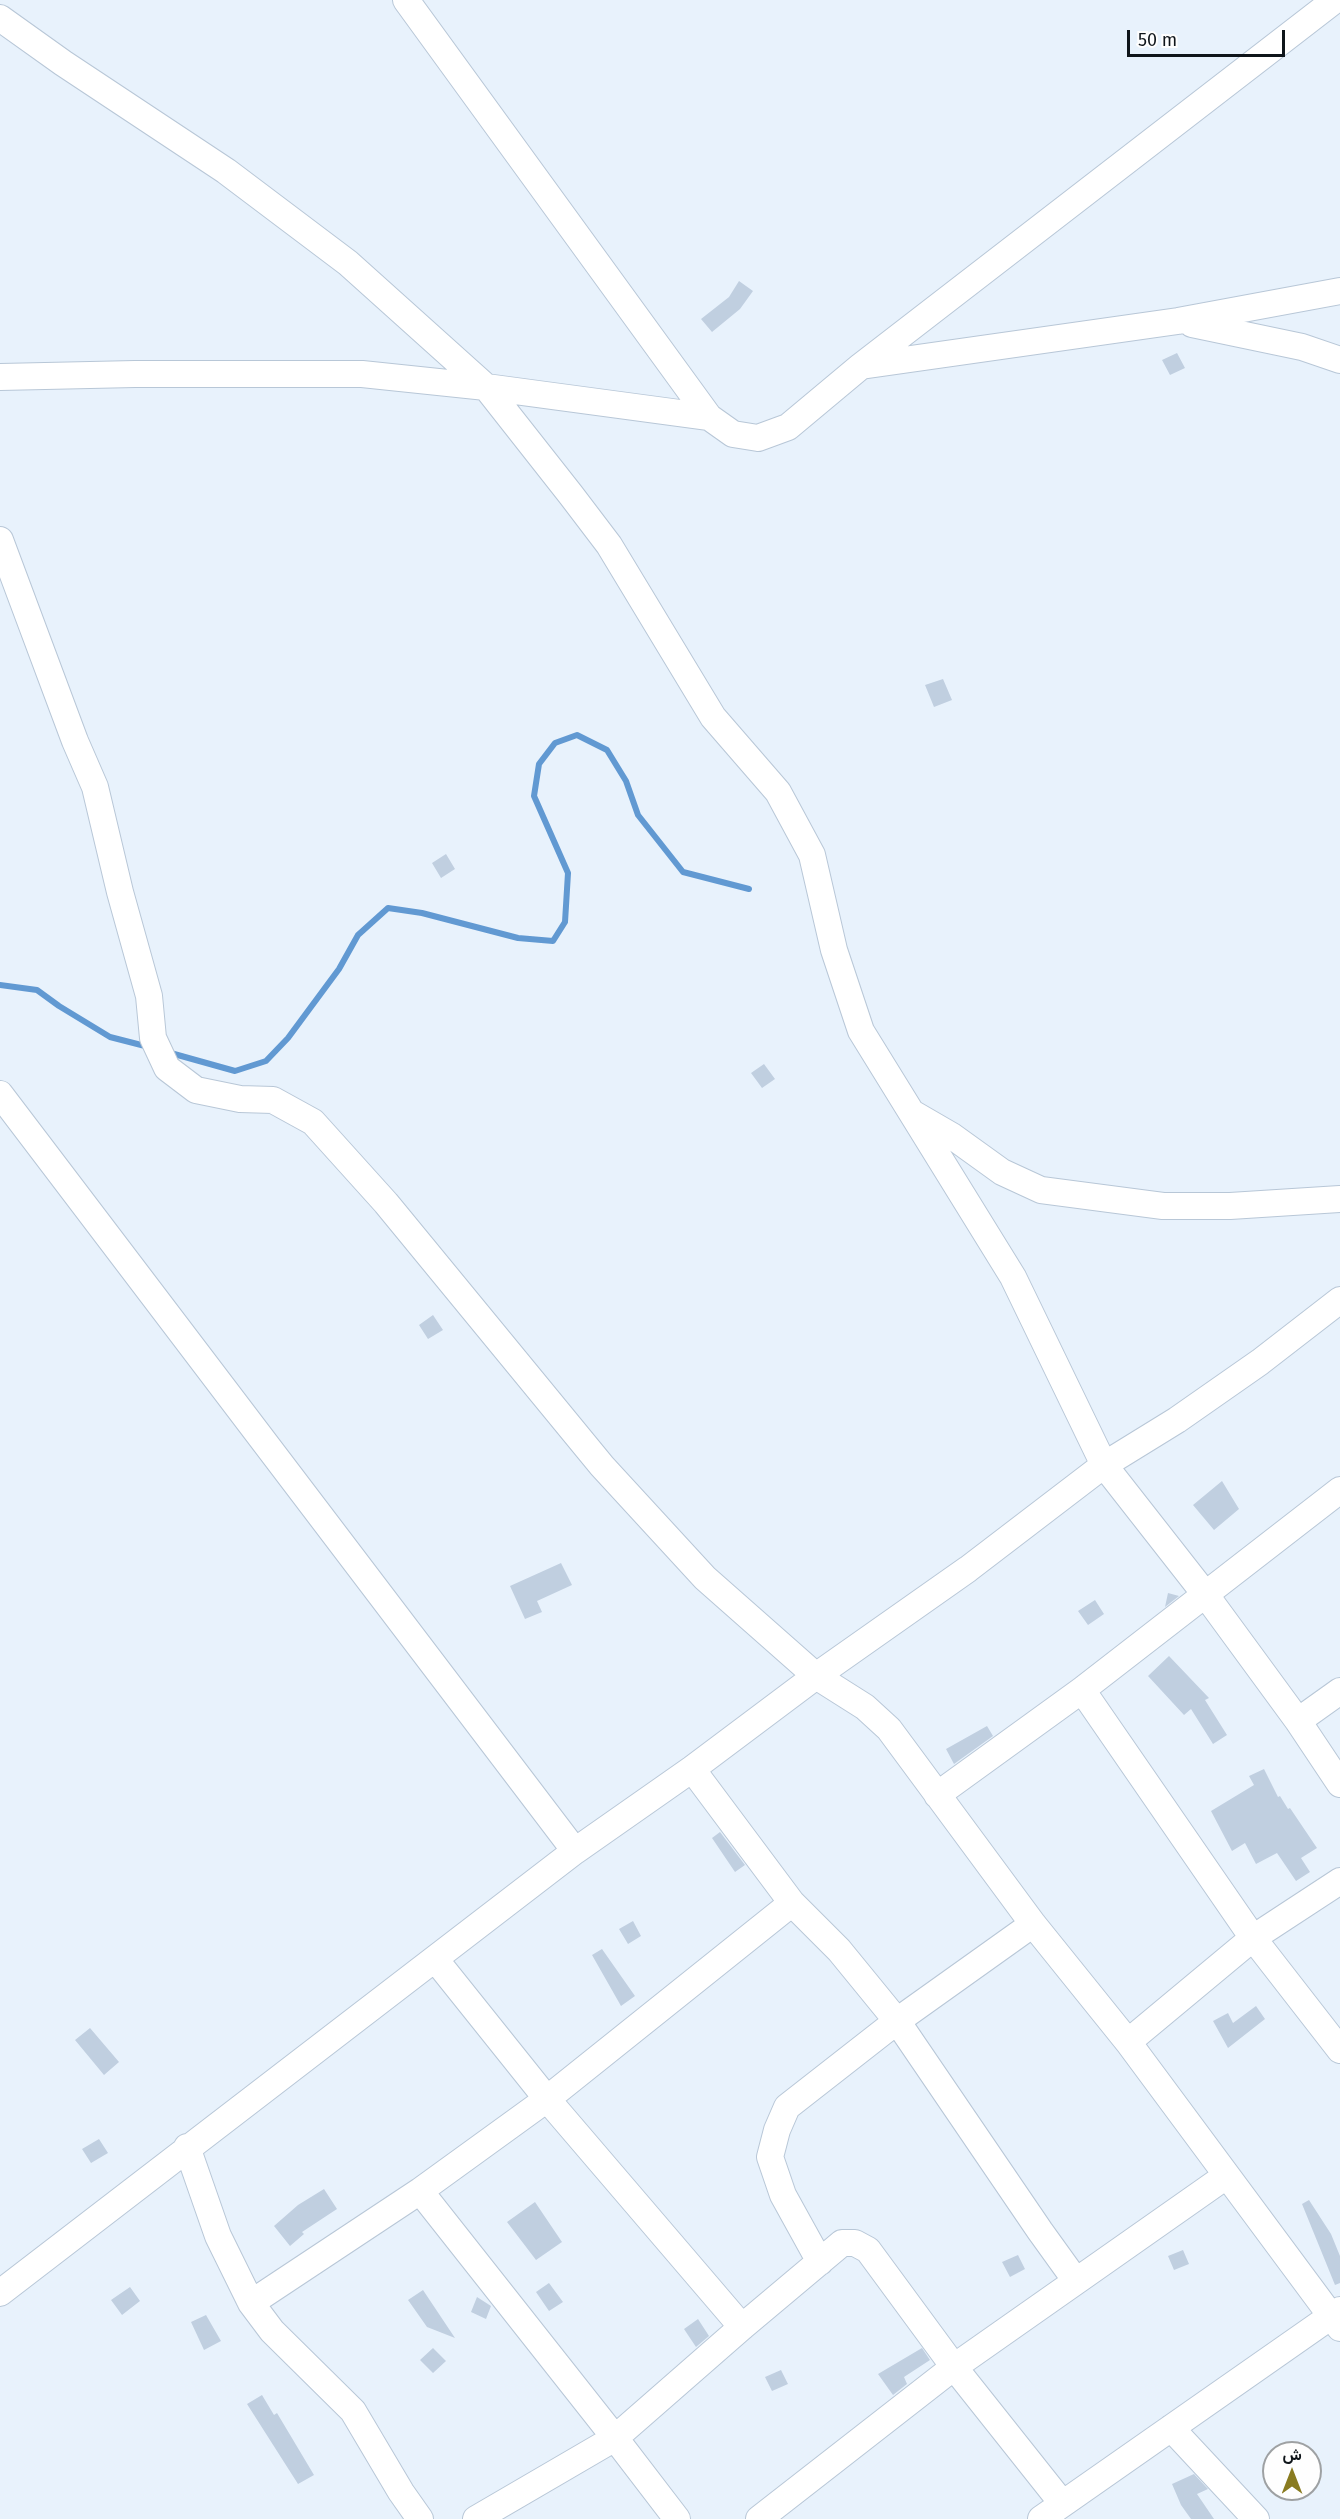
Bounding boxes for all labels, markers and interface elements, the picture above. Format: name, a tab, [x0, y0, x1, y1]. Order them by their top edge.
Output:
scale bar	[1130, 18, 1288, 56]
text: 50 m	[1138, 29, 1177, 51]
north arrow	[1262, 2441, 1322, 2501]
text: ش	[1282, 2445, 1302, 2464]

